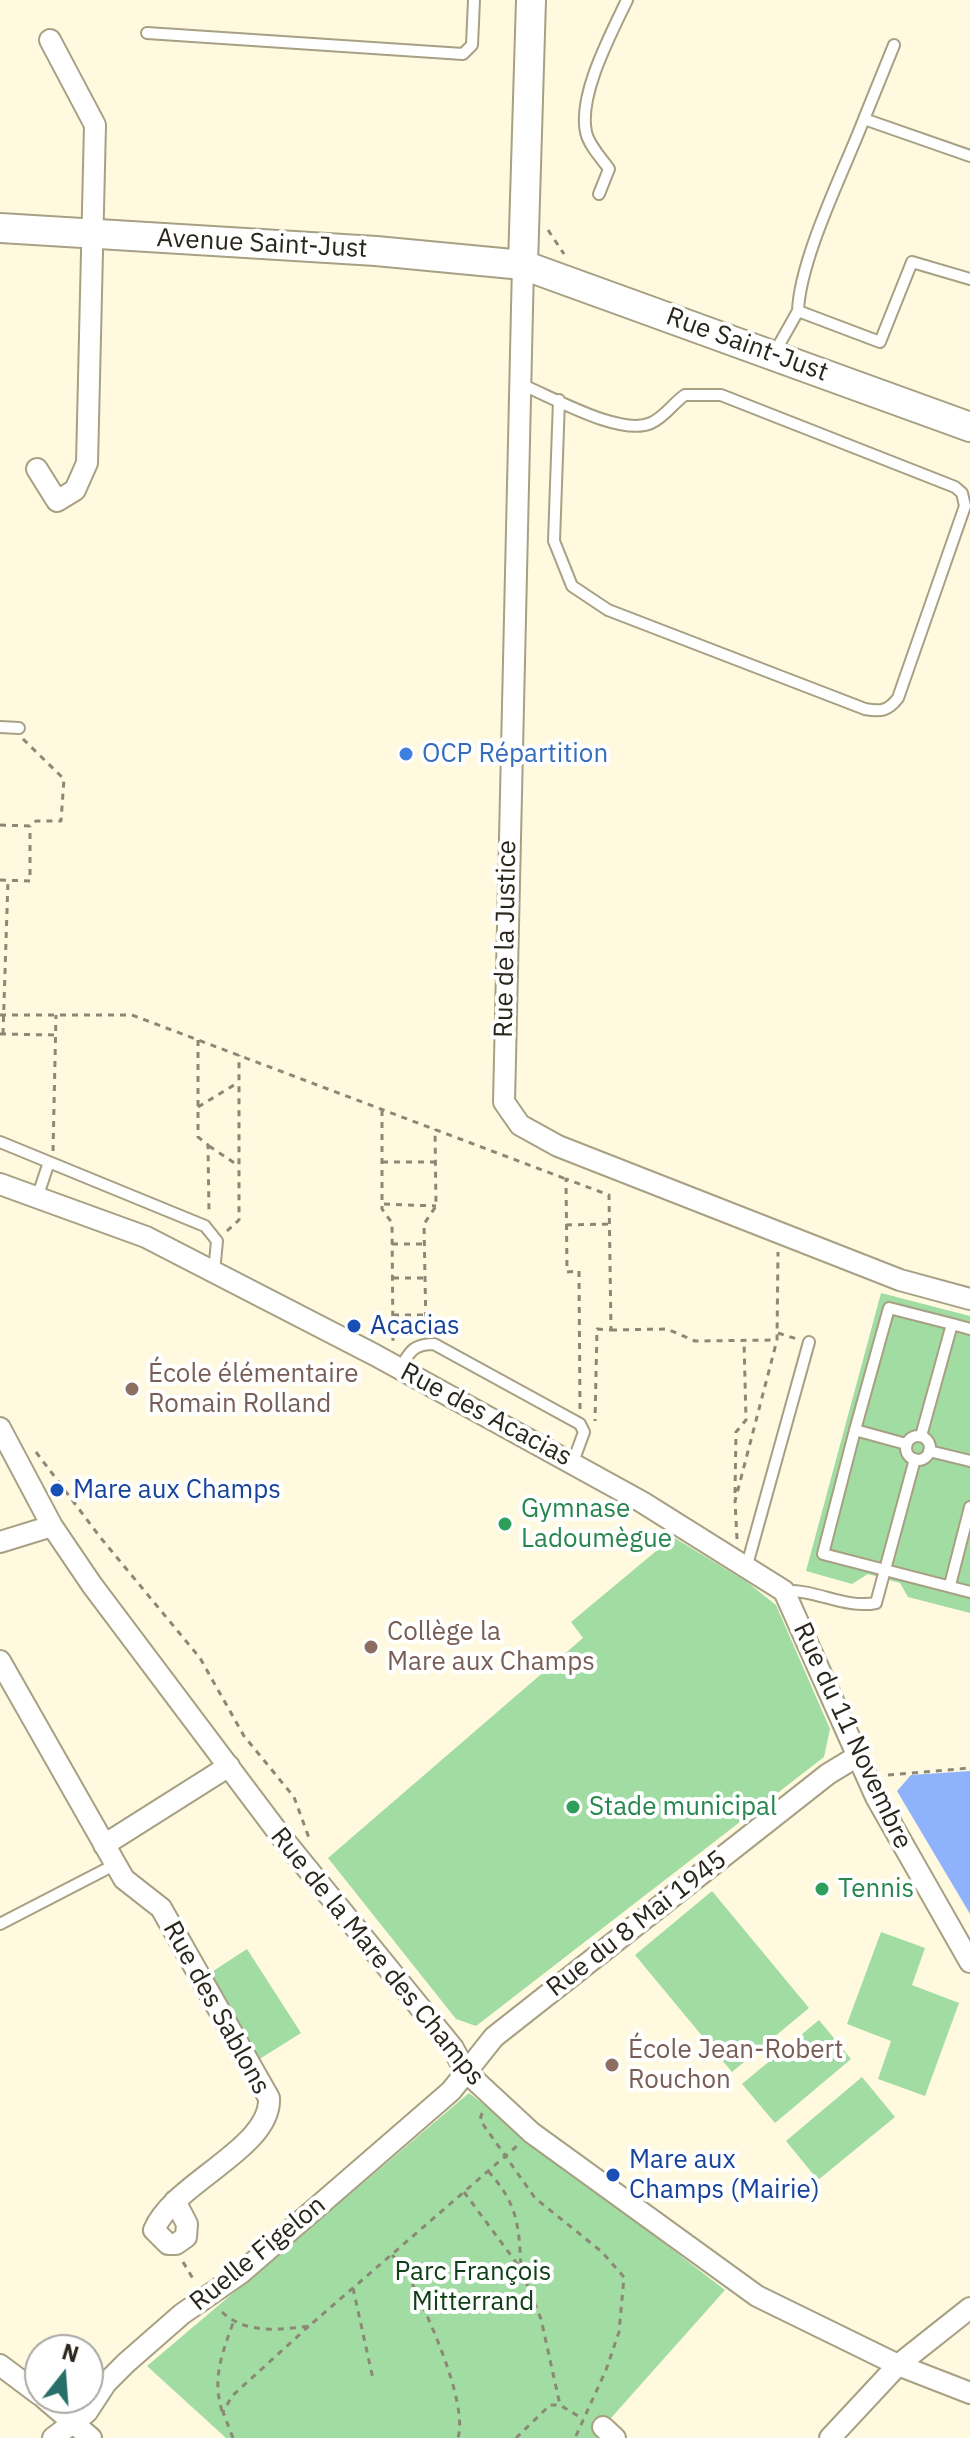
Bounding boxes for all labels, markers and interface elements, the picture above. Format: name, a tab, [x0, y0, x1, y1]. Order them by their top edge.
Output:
street label: Avenue Saint-Just	[156, 223, 368, 265]
street label: Rue Saint-Just	[662, 301, 832, 389]
place label: OCP Répartition	[422, 738, 608, 770]
marker: OCP Répartition	[397, 745, 415, 763]
street label: Rue de la Justice	[489, 840, 523, 1038]
place label: Acacias	[370, 1310, 460, 1342]
marker: Acacias	[345, 1317, 363, 1335]
street label: Rue des Acacias	[395, 1357, 577, 1473]
place label: École élémentaire Romain Rolland	[148, 1358, 358, 1420]
marker: École élémentaire Romain Rolland	[123, 1380, 141, 1398]
place label: Mare aux Champs	[73, 1474, 281, 1506]
marker: Mare aux Champs	[48, 1481, 66, 1499]
place label: Gymnase Ladoumègue	[521, 1493, 672, 1554]
marker: Gymnase Ladoumègue	[496, 1515, 514, 1533]
place label: Collège la Mare aux Champs	[387, 1616, 595, 1678]
street label: Rue du 11 Novembre	[786, 1618, 918, 1854]
marker: Collège la Mare aux Champs	[362, 1638, 380, 1656]
place label: Stade municipal	[589, 1791, 777, 1823]
marker: Stade municipal	[564, 1798, 582, 1816]
street label: Rue de la Mare des Champs	[263, 1822, 491, 2092]
street label: Rue du 8 Mai 1945	[541, 1844, 733, 2004]
place label: Tennis	[838, 1873, 914, 1905]
marker: Tennis	[813, 1880, 831, 1898]
street label: Rue des Sablons	[156, 1916, 276, 2100]
place label: École Jean-Robert Rouchon	[628, 2034, 843, 2096]
marker: École Jean-Robert Rouchon	[603, 2056, 621, 2074]
place label: Mare aux Champs (Mairie)	[629, 2144, 820, 2206]
marker: Mare aux Champs (Mairie)	[604, 2166, 622, 2184]
street label: Ruelle Figelon	[184, 2190, 332, 2318]
park label: Parc François Mitterrand	[395, 2256, 551, 2318]
north arrow	[24, 2334, 104, 2414]
text: N	[59, 2336, 82, 2369]

